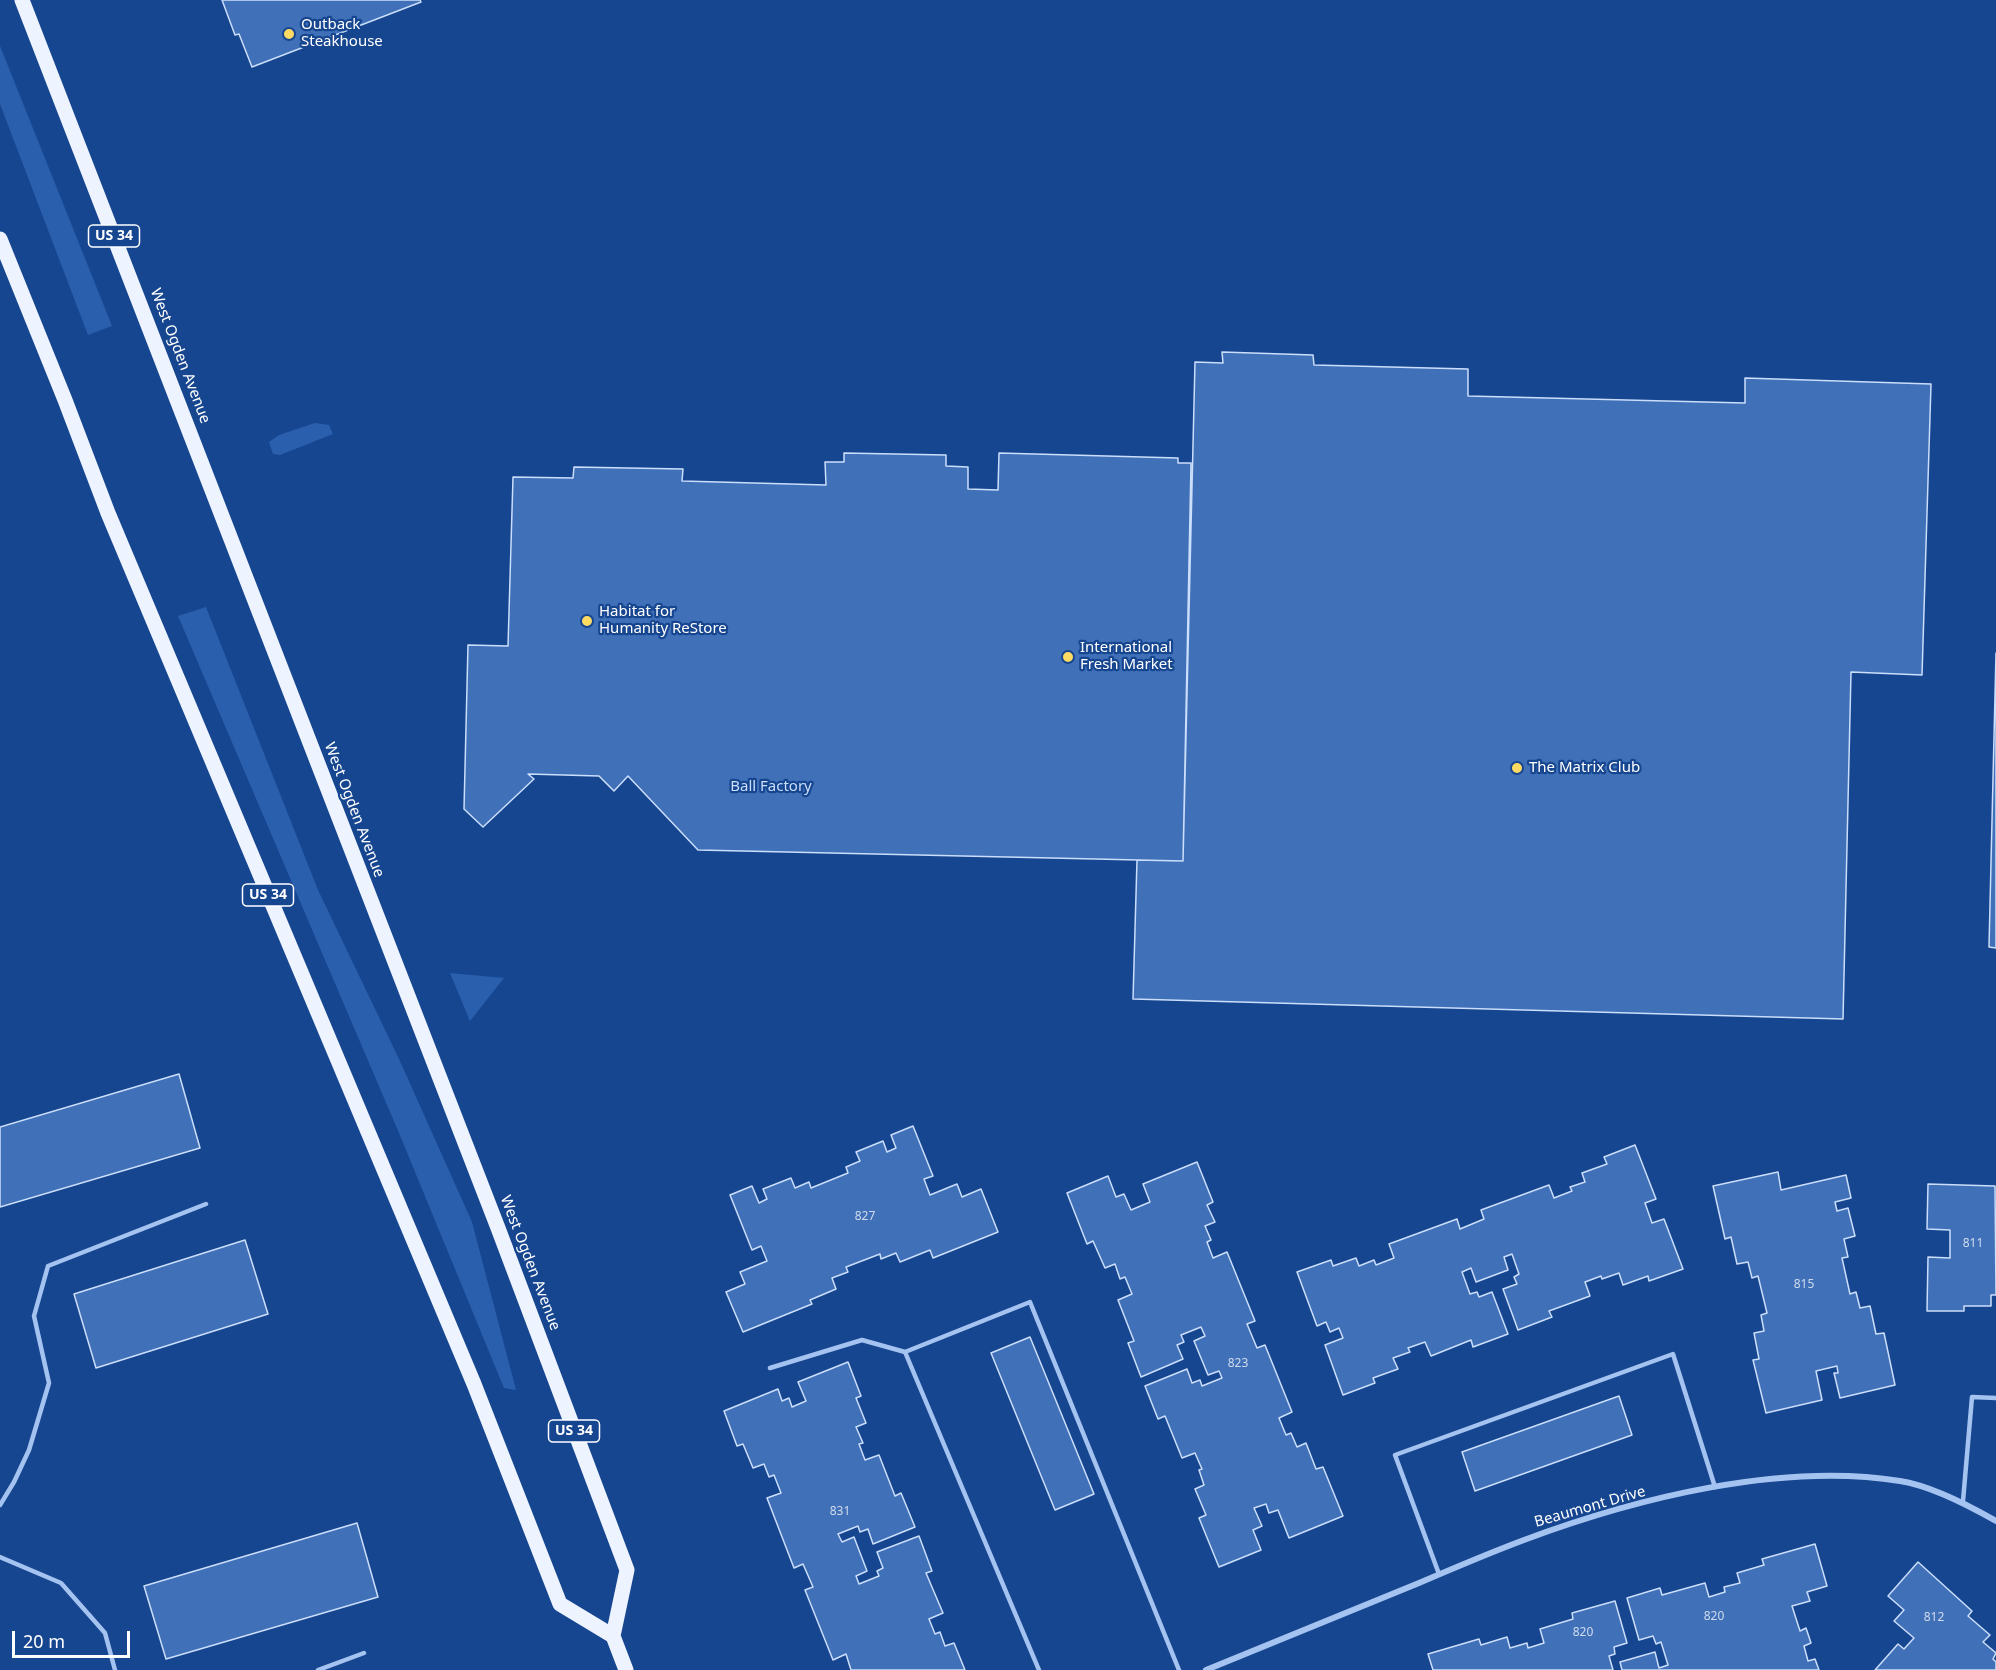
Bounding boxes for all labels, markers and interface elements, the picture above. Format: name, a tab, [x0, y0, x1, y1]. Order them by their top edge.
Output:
place label: Outback Steakhouse	[301, 16, 383, 51]
marker: Outback Steakhouse	[282, 27, 296, 41]
road number: US 34	[88, 225, 140, 247]
street label: West Ogden Avenue	[146, 286, 214, 426]
place label: Habitat for Humanity ReStore	[599, 603, 727, 638]
marker: Habitat for Humanity ReStore	[580, 614, 594, 628]
place label: International Fresh Market	[1080, 639, 1173, 674]
marker: International Fresh Market	[1061, 650, 1075, 664]
street label: West Ogden Avenue	[320, 740, 388, 880]
place label: The Matrix Club	[1529, 759, 1640, 777]
marker: The Matrix Club	[1510, 761, 1524, 775]
park label: Ball Factory	[730, 778, 812, 796]
road number: US 34	[242, 884, 294, 906]
street label: West Ogden Avenue	[496, 1193, 564, 1333]
house number: 827	[855, 1210, 875, 1224]
house number: 811	[1963, 1237, 1983, 1251]
house number: 815	[1794, 1278, 1814, 1292]
house number: 823	[1228, 1357, 1248, 1371]
road number: US 34	[548, 1420, 600, 1442]
street label: Beaumont Drive	[1532, 1483, 1648, 1531]
house number: 831	[830, 1505, 850, 1519]
house number: 820	[1704, 1610, 1724, 1624]
house number: 812	[1924, 1611, 1944, 1625]
scale bar	[15, 1619, 134, 1657]
house number: 820	[1573, 1626, 1593, 1640]
text: 20 m	[23, 1629, 65, 1653]

